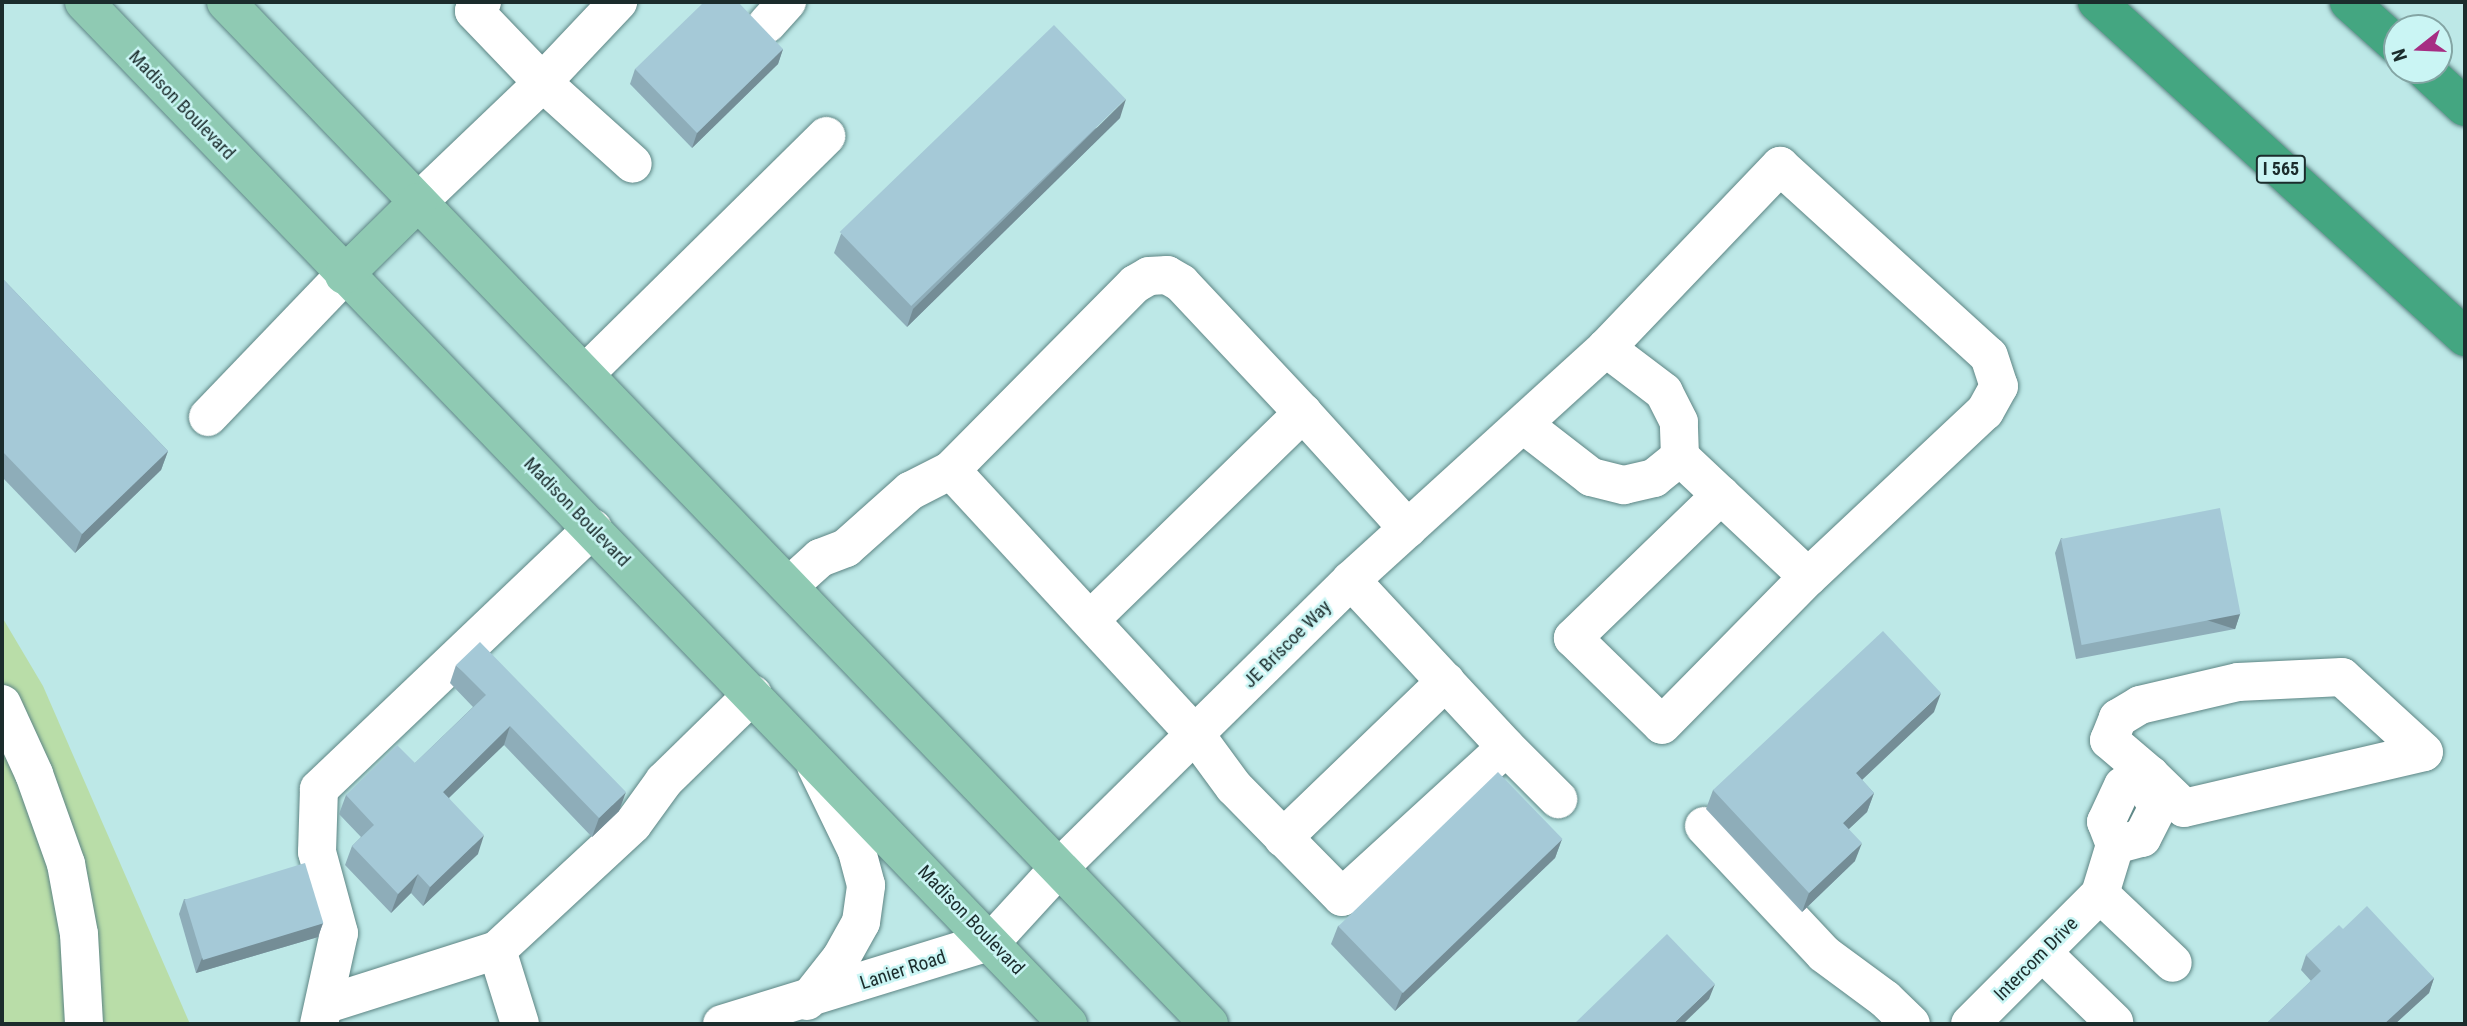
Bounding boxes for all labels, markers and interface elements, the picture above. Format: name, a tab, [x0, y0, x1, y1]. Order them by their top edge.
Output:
north arrow	[2383, 14, 2453, 84]
street label: Madison Boulevard	[124, 46, 240, 164]
text: N	[2387, 46, 2412, 64]
road number: I 565	[2255, 154, 2307, 184]
street label: Madison Boulevard	[519, 453, 635, 571]
street label: JE Briscoe Way	[1238, 595, 1336, 693]
street label: Madison Boulevard	[913, 861, 1029, 979]
street label: Intercom Drive	[1989, 912, 2083, 1006]
street label: Lanier Road	[857, 945, 949, 995]

